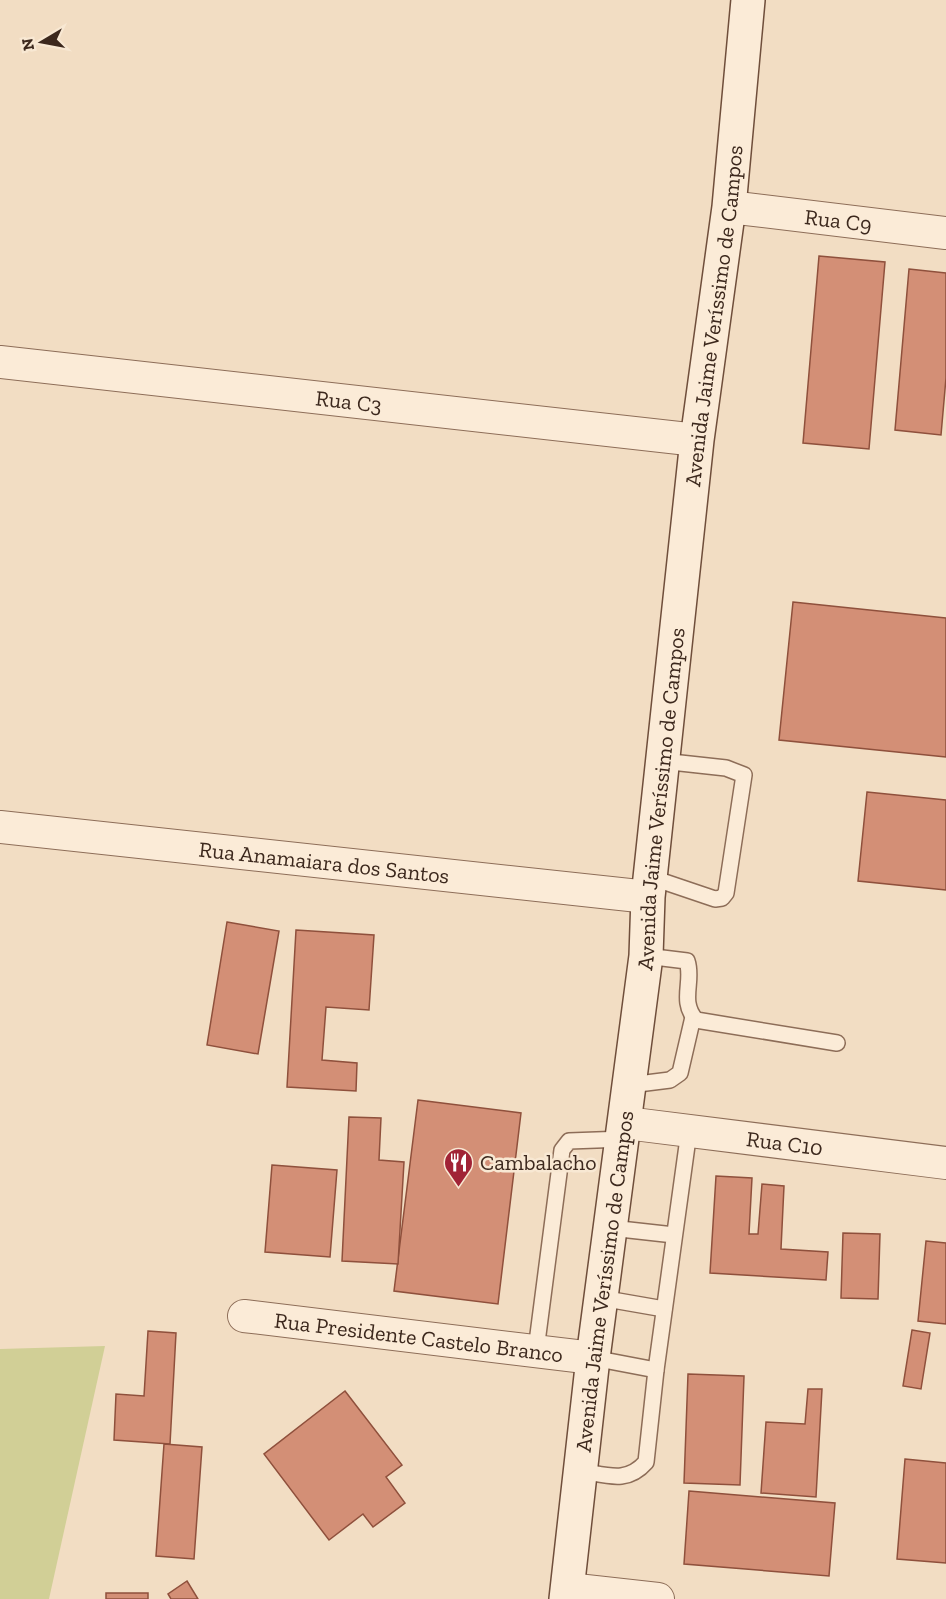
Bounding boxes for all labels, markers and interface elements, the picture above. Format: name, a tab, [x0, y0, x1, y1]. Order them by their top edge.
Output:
north arrow	[12, 12, 72, 72]
text: N	[17, 37, 38, 52]
street label: Avenida Jaime Veríssimo de Campos	[679, 144, 748, 488]
street label: Rua C9	[803, 203, 873, 238]
street label: Rua C3	[314, 384, 383, 418]
street label: Avenida Jaime Veríssimo de Campos	[631, 626, 690, 972]
street label: Rua Anamaiara dos Santos	[197, 835, 451, 889]
street label: Avenida Jaime Veríssimo de Campos	[569, 1109, 639, 1453]
street label: Rua C10	[745, 1125, 825, 1161]
restaurant icon: Cambalacho	[443, 1146, 475, 1188]
place label: Cambalacho	[480, 1149, 596, 1176]
street label: Rua Presidente Castelo Branco	[273, 1306, 565, 1368]

